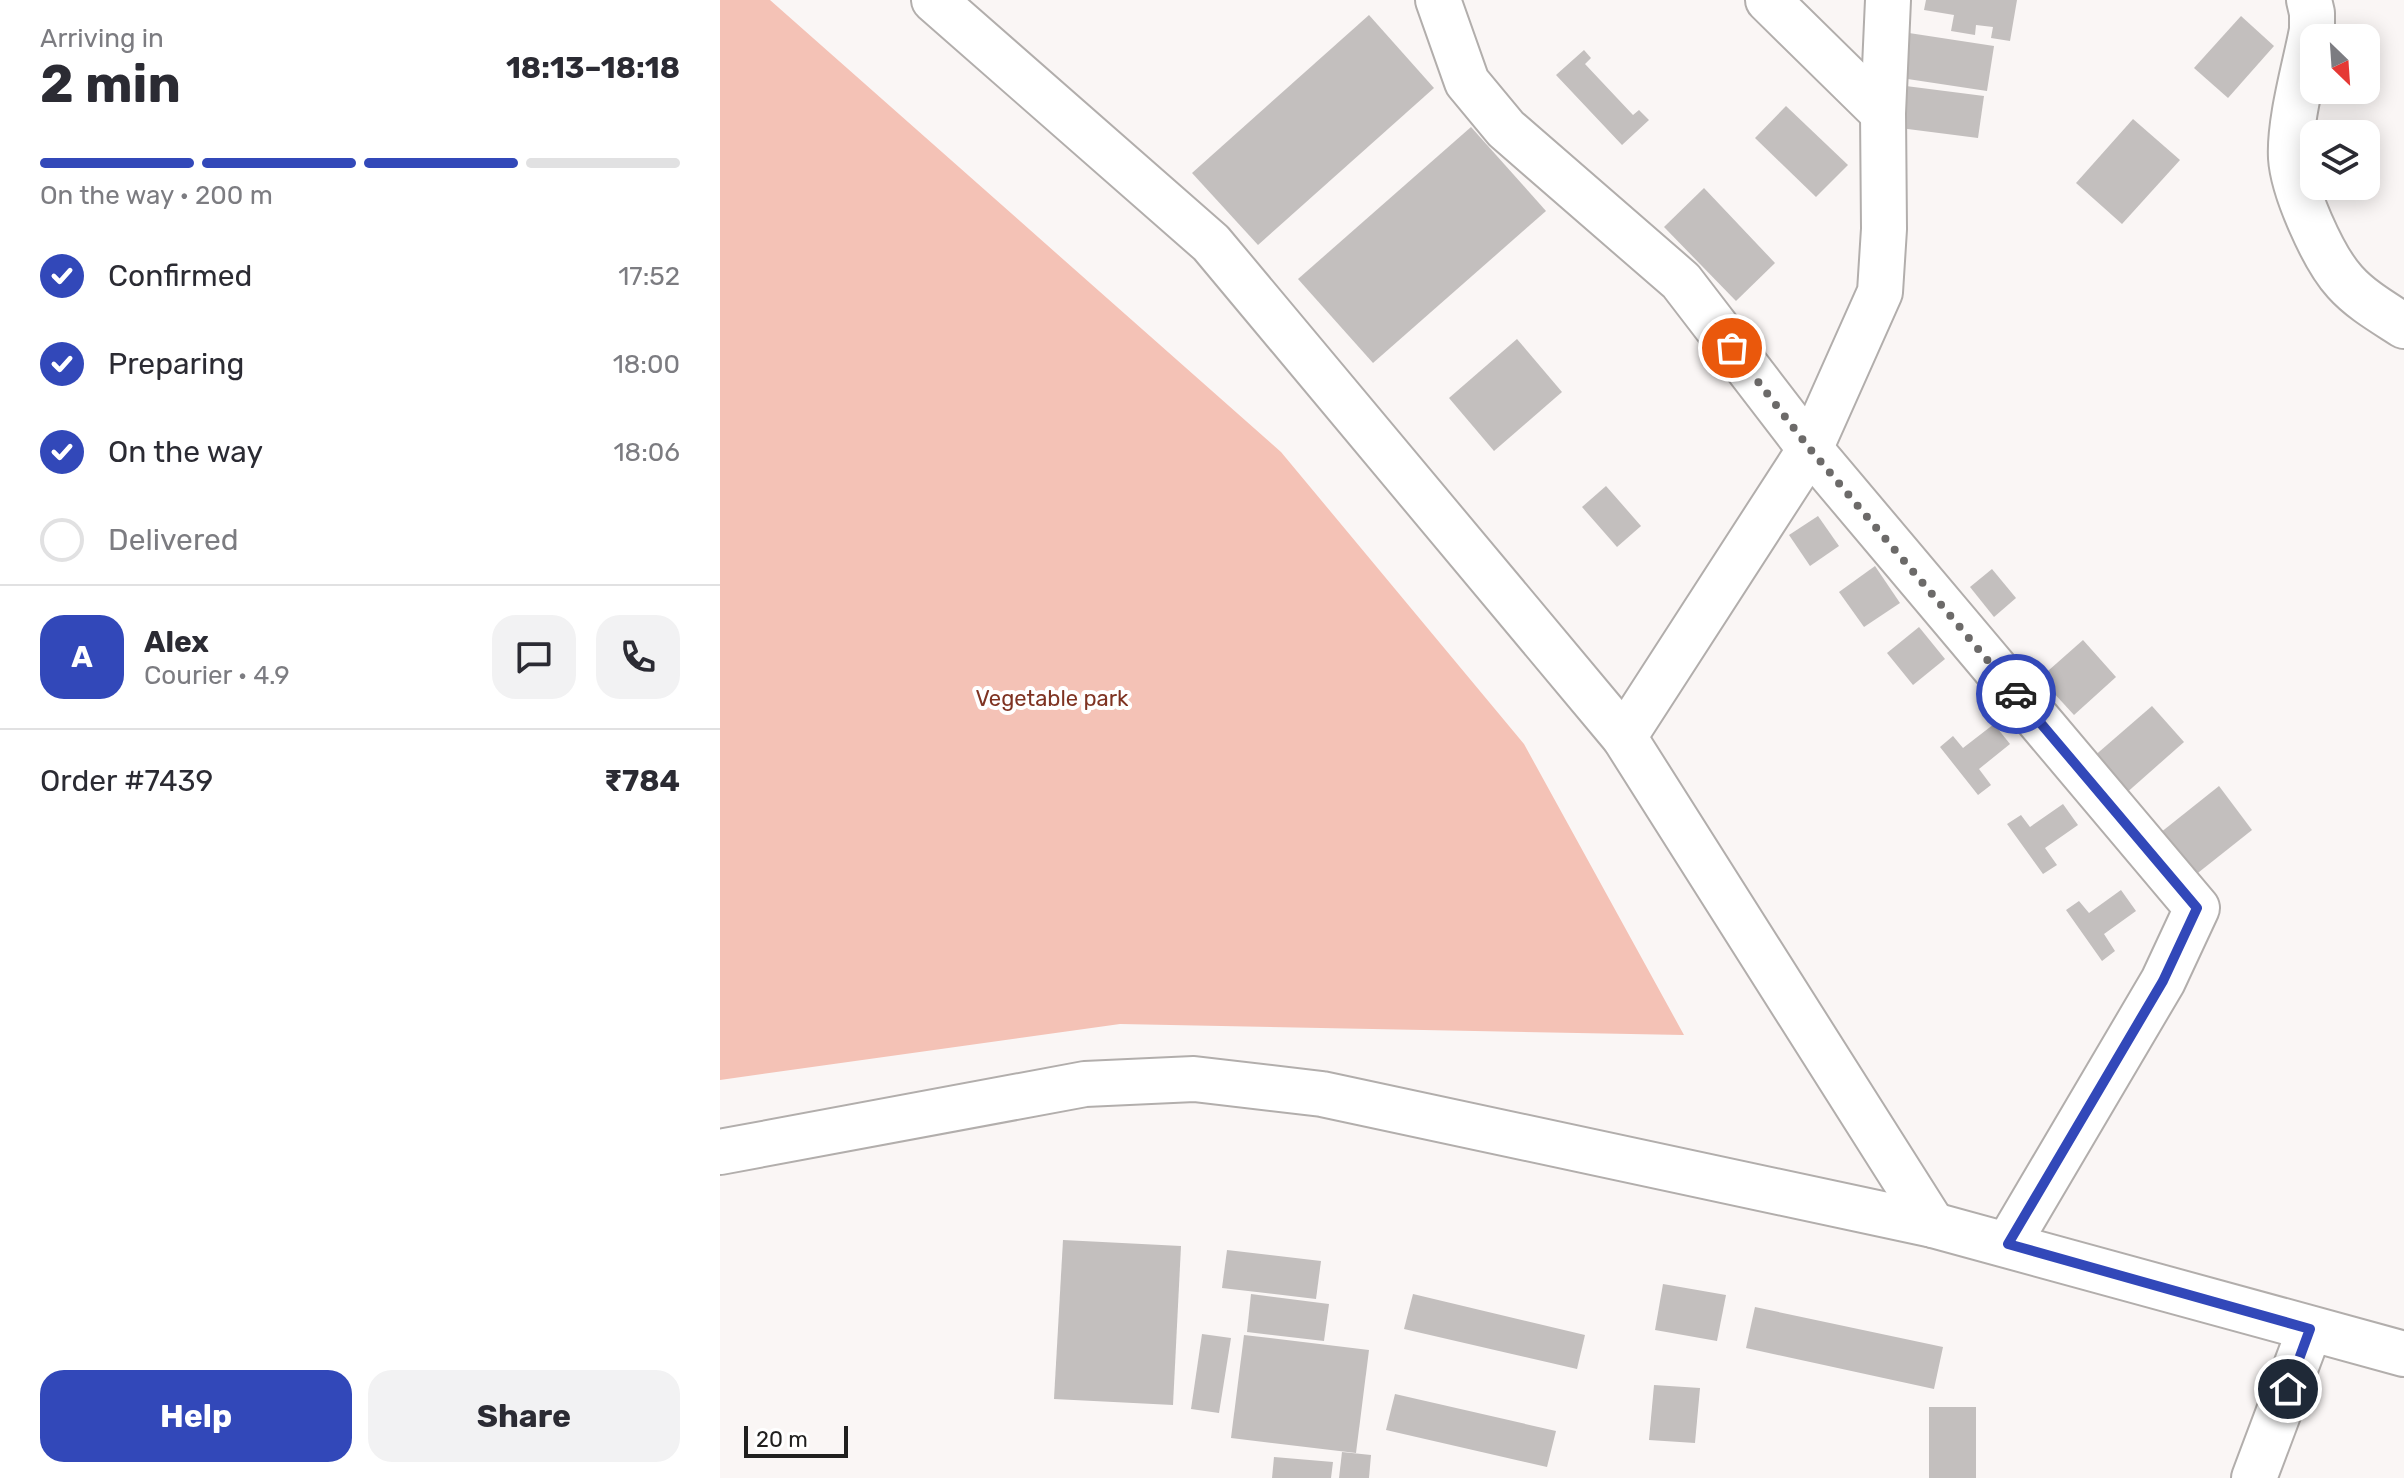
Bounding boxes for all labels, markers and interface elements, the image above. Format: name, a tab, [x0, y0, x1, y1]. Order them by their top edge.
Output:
text: Arriving in	[40, 23, 164, 54]
north arrow	[2300, 24, 2380, 104]
map controls	[2300, 24, 2380, 200]
text: 18:13–18:18	[506, 50, 680, 86]
text: 2 min	[40, 53, 181, 115]
button: layers	[2300, 120, 2380, 200]
text: On the way · 200 m	[40, 180, 273, 211]
icon: check	[40, 254, 84, 298]
text: Confirmed	[108, 258, 252, 294]
text: 17:52	[618, 261, 680, 292]
pin	[1698, 314, 1766, 382]
icon: bag	[1710, 326, 1754, 370]
icon: check	[40, 342, 84, 386]
text: Preparing	[108, 346, 244, 382]
text: 18:00	[613, 349, 680, 380]
icon: check	[40, 430, 84, 474]
text: On the way	[108, 434, 263, 470]
text: 18:06	[613, 437, 680, 468]
text: Delivered	[108, 522, 239, 558]
button: chat	[492, 615, 576, 699]
button: phone	[596, 615, 680, 699]
text: Alex	[144, 624, 209, 660]
text: A	[71, 639, 93, 675]
courier	[1976, 654, 2056, 734]
text: Courier · 4.9	[144, 660, 290, 691]
icon: car	[1994, 672, 2038, 716]
park label: Vegetable park	[976, 685, 1129, 712]
text: Order #7439	[40, 763, 213, 799]
text: ₹784	[604, 763, 680, 799]
pin	[2254, 1355, 2322, 1423]
icon: home	[2266, 1367, 2310, 1411]
button: Help	[40, 1370, 352, 1462]
button: Share	[368, 1370, 680, 1462]
scale bar	[744, 1422, 848, 1458]
text: 20 m	[756, 1426, 808, 1453]

